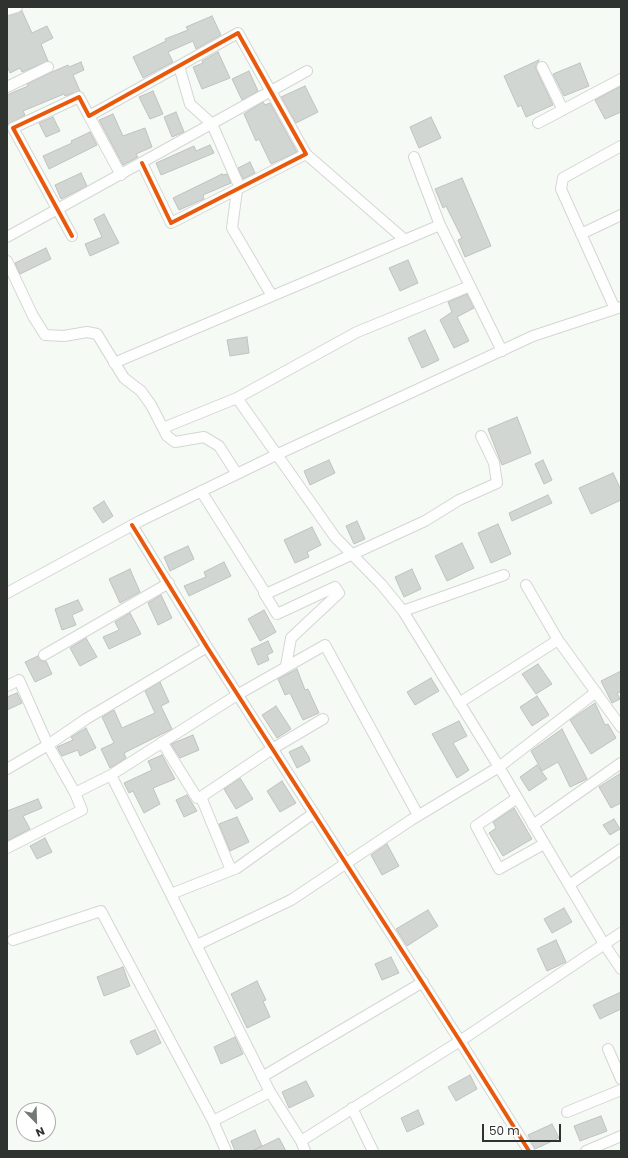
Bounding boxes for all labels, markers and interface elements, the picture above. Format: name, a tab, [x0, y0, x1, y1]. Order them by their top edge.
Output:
north arrow	[16, 1102, 56, 1142]
scale bar	[484, 1116, 563, 1142]
text: 50 m	[489, 1122, 520, 1139]
text: N	[33, 1123, 47, 1141]

